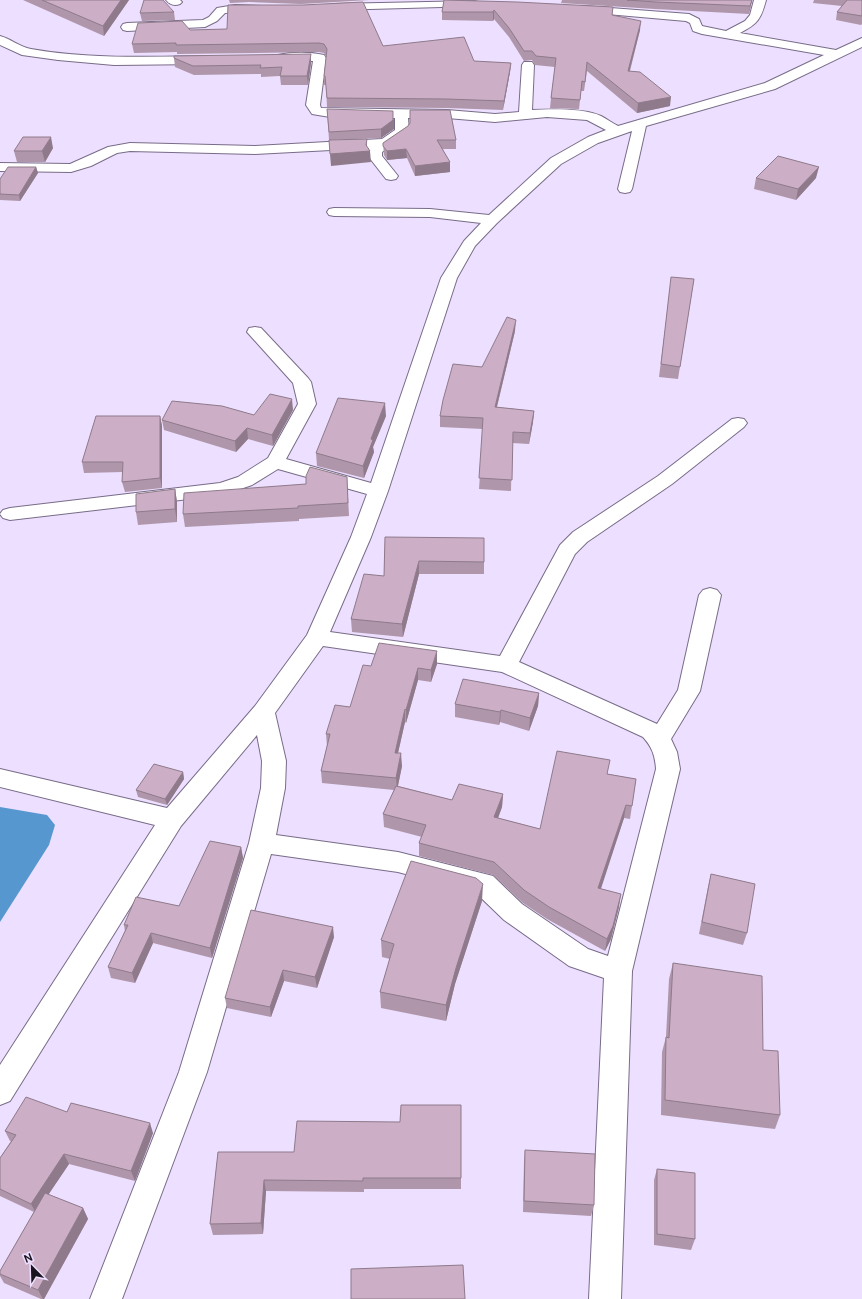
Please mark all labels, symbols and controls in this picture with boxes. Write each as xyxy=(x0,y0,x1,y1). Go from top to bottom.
north arrow xyxy=(12,1247,52,1287)
text: N xyxy=(22,1250,35,1266)

